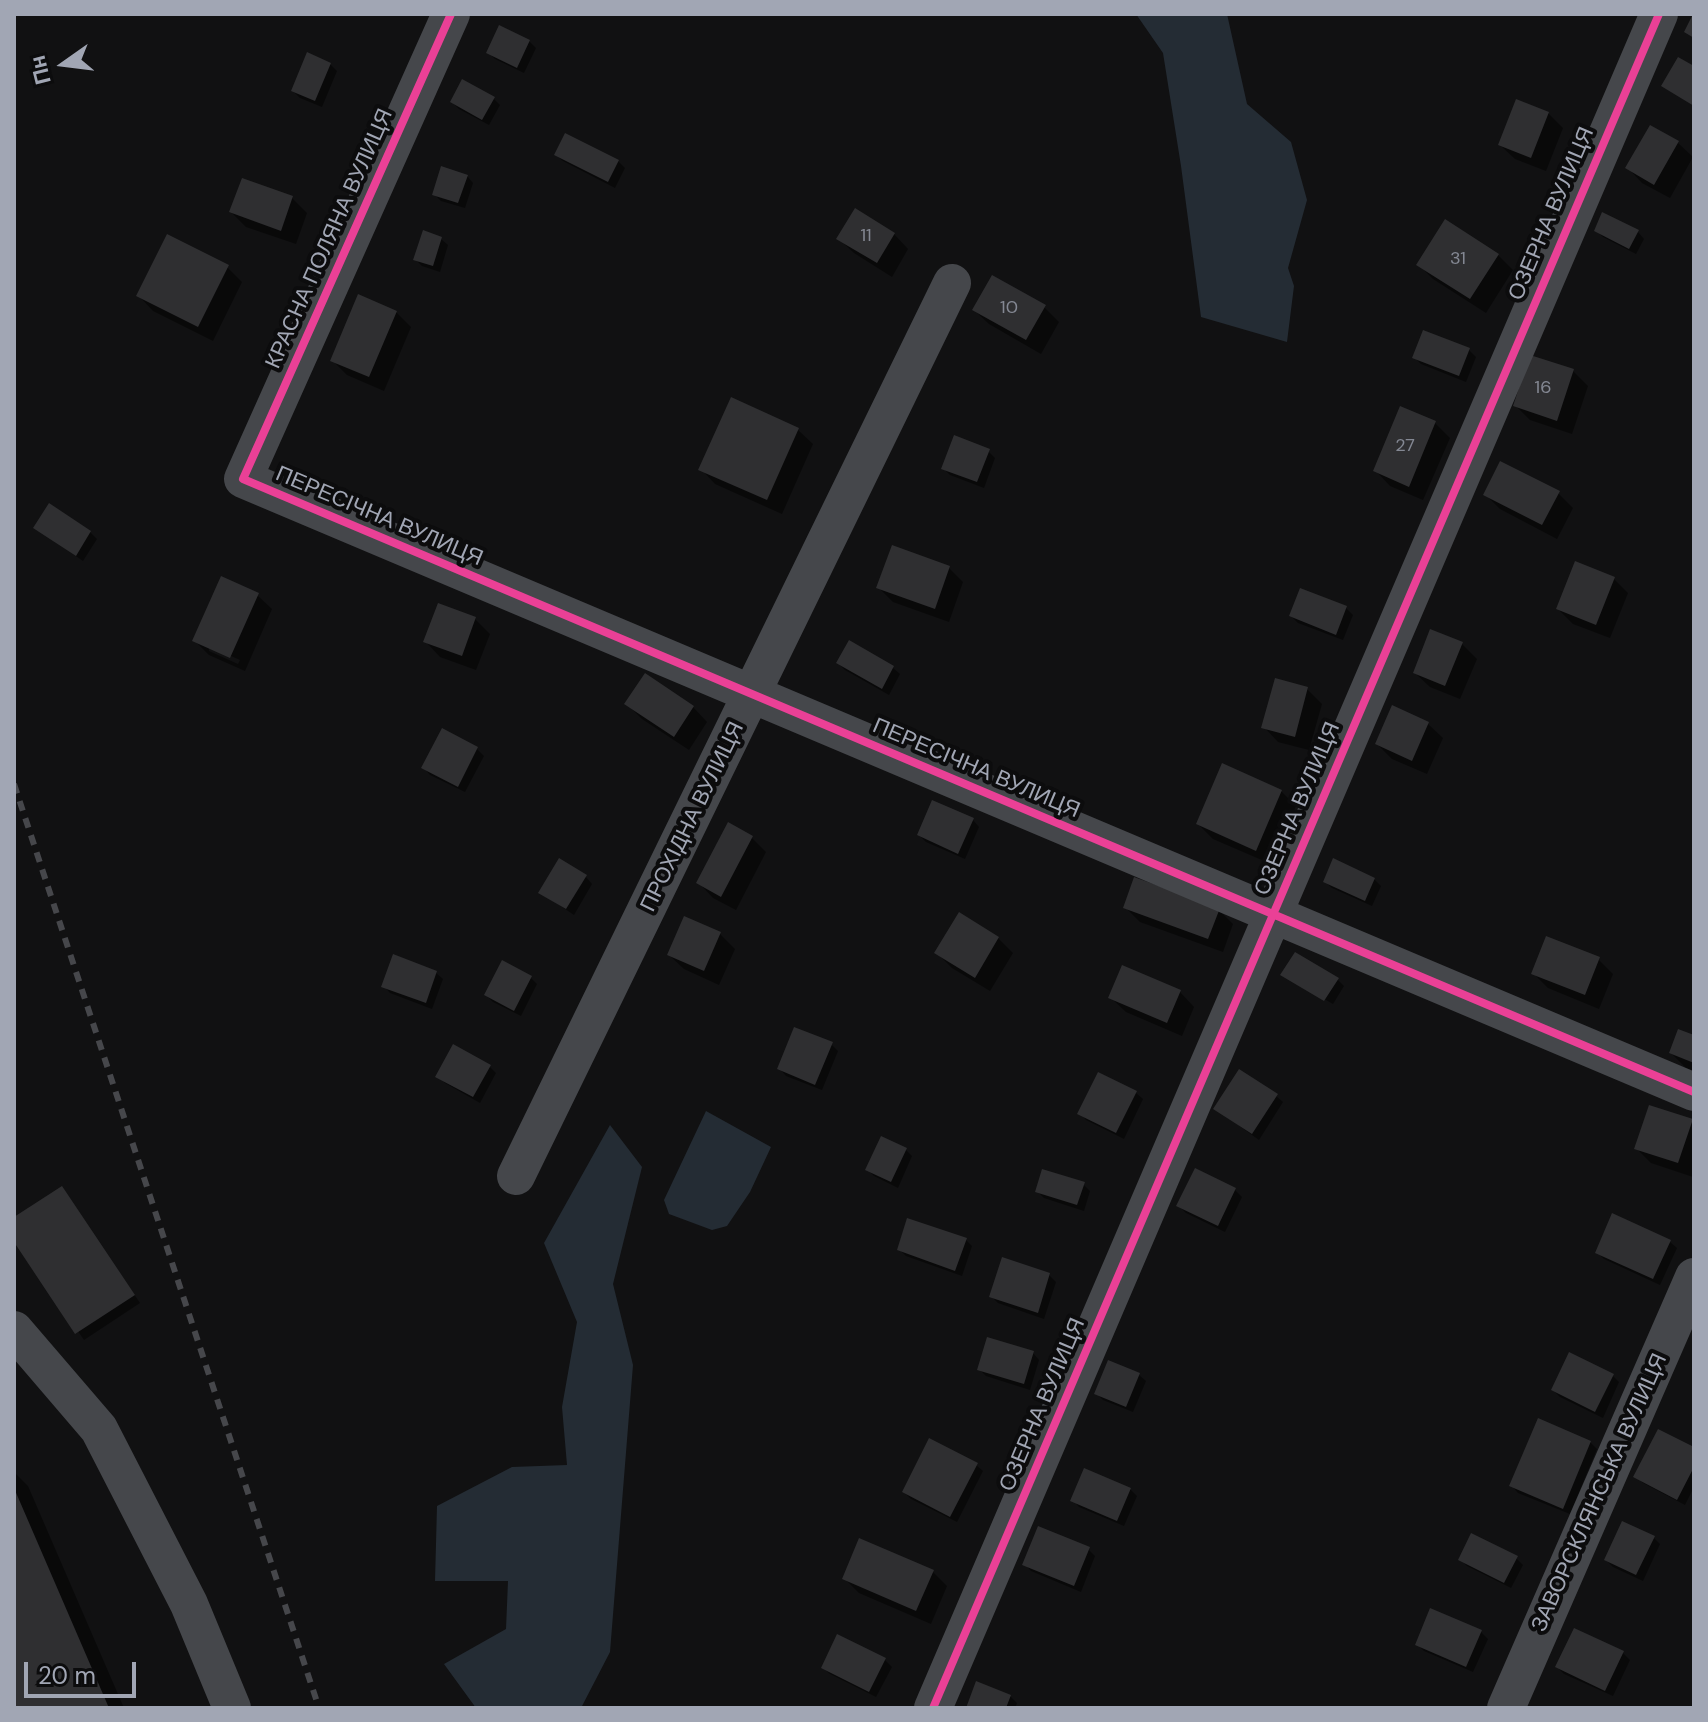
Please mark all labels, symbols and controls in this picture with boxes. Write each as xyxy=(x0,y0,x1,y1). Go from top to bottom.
north arrow xyxy=(24,24,104,104)
text: Пн xyxy=(23,52,58,88)
street label: КРАСНА ПОЛЯНА ВУЛИЦЯ xyxy=(261,105,399,373)
street label: ОЗЕРНА ВУЛИЦЯ xyxy=(1504,123,1600,305)
house number: 11 xyxy=(860,225,872,247)
house number: 31 xyxy=(1450,248,1466,270)
house number: 10 xyxy=(1000,297,1018,319)
house number: 16 xyxy=(1535,377,1551,399)
house number: 27 xyxy=(1395,435,1415,457)
street label: ПЕРЕСІЧНА ВУЛИЦЯ xyxy=(271,461,487,573)
street label: ПЕРЕСІЧНА ВУЛИЦЯ xyxy=(868,713,1084,825)
street label: ПРОХІДНА ВУЛИЦЯ xyxy=(636,718,750,916)
street label: ОЗЕРНА ВУЛИЦЯ xyxy=(1250,718,1346,900)
street label: ОЗЕРНА ВУЛИЦЯ xyxy=(995,1314,1091,1496)
street label: ЗАВОРСКЛЯНСЬКА ВУЛИЦЯ xyxy=(1527,1350,1673,1636)
scale bar xyxy=(28,1646,140,1696)
text: 20 m xyxy=(38,1660,96,1691)

